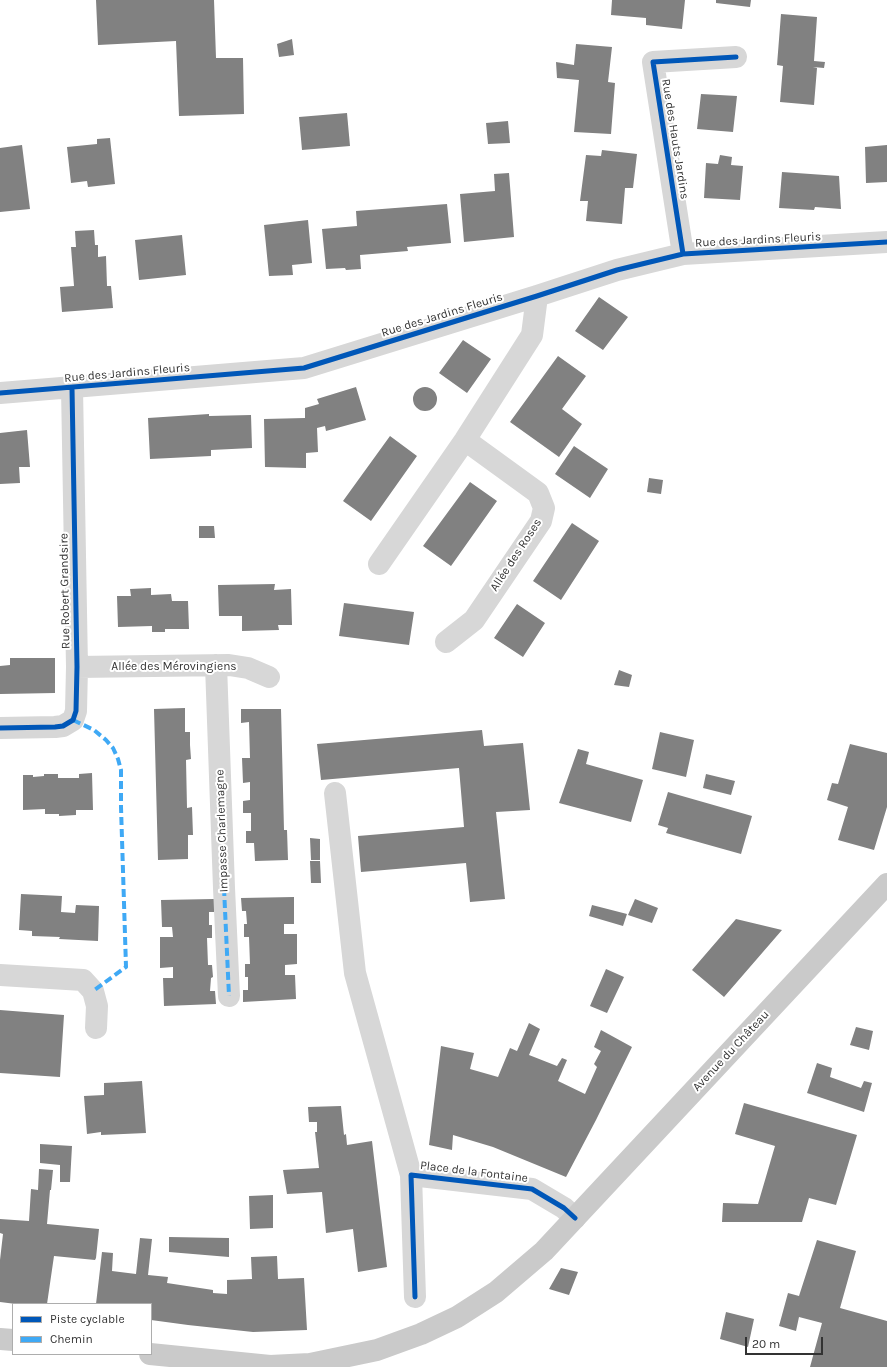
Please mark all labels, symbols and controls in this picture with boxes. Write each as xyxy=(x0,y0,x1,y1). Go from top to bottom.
street label: Rue des Hauts Jardins xyxy=(658,78,692,200)
street label: Rue des Jardins Fleuris xyxy=(695,230,821,250)
street label: Rue des Jardins Fleuris xyxy=(380,290,504,340)
street label: Rue des Jardins Fleuris xyxy=(64,360,190,386)
street label: Allée des Roses xyxy=(487,516,545,594)
street label: Rue Robert Grandsire xyxy=(57,533,73,649)
street label: Allée des Mérovingiens xyxy=(111,660,237,674)
street label: Impasse Charlemagne xyxy=(213,769,231,893)
street label: Avenue du Château xyxy=(690,1008,772,1094)
street label: Place de la Fontaine xyxy=(419,1158,529,1186)
legend xyxy=(12,1303,152,1355)
text: Piste cyclable xyxy=(50,1312,125,1326)
scale bar xyxy=(747,1329,825,1355)
text: Chemin xyxy=(50,1332,93,1346)
text: 20 m xyxy=(752,1337,780,1351)

